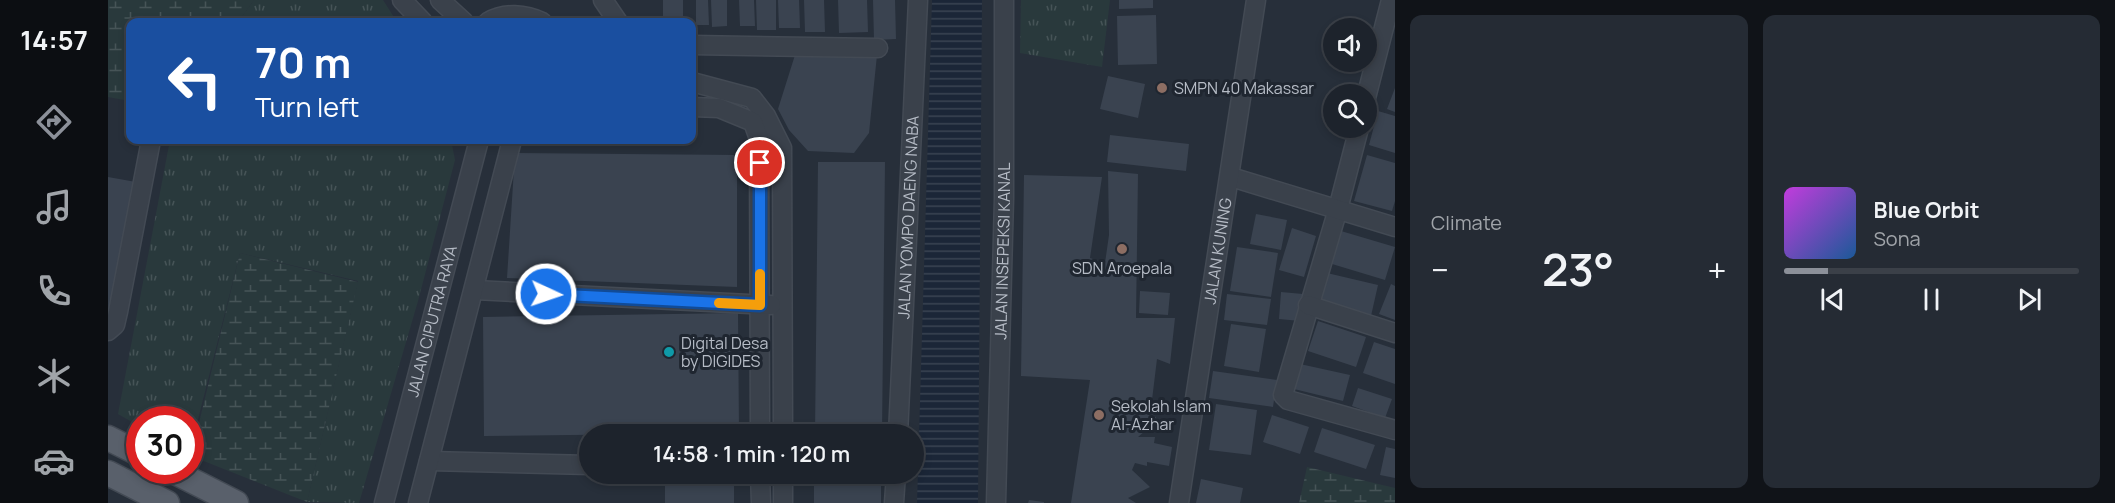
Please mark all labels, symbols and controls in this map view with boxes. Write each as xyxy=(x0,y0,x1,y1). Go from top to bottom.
map controls xyxy=(1323,18,1377,138)
button: sound xyxy=(1323,18,1377,72)
text: 14:57 xyxy=(20,21,88,58)
text: 70 m xyxy=(255,33,351,91)
icon: left xyxy=(156,42,234,120)
place label: SMPN 40 Makassar xyxy=(1174,77,1314,99)
marker: SMPN 40 Makassar xyxy=(1155,81,1169,95)
button: search xyxy=(1323,84,1377,138)
text: Turn left xyxy=(255,88,359,125)
icon: directions xyxy=(33,101,75,143)
street label: JALAN YOMPO DAENG NABA xyxy=(892,115,924,319)
pin xyxy=(734,137,785,188)
icon: arrive xyxy=(743,146,776,179)
street label: JALAN INSEPEKSI KANAL xyxy=(989,163,1015,340)
icon: music xyxy=(33,186,75,228)
text: Blue Orbit xyxy=(1874,195,1979,225)
street label: JALAN KUNING xyxy=(1199,196,1237,306)
text: Climate xyxy=(1431,209,1502,236)
text: Sona xyxy=(1874,225,1921,252)
text: 23° xyxy=(1542,238,1614,300)
marker: SDN Aroepala xyxy=(1115,242,1129,256)
street label: JALAN CIPUTRA RAYA xyxy=(401,243,462,399)
text: − xyxy=(1431,247,1449,292)
text: + xyxy=(1707,247,1726,292)
place label: SDN Aroepala xyxy=(1072,257,1172,279)
position arrow xyxy=(514,262,578,326)
icon: phone xyxy=(33,270,75,312)
icon: previous xyxy=(1816,283,1849,316)
icon: pause xyxy=(1915,283,1948,316)
icon: next xyxy=(2013,283,2046,316)
place label: Digital Desa by DIGIDES xyxy=(681,332,768,372)
marker: Digital Desa by DIGIDES xyxy=(662,345,676,359)
icon: climate xyxy=(33,355,75,397)
place label: Sekolah Islam Al-Azhar xyxy=(1111,395,1211,435)
speed limit sign: 30 xyxy=(126,406,204,484)
marker: Sekolah Islam Al-Azhar xyxy=(1092,408,1106,422)
text: 14:58 · 1 min · 120 m xyxy=(653,439,850,469)
icon: car xyxy=(33,440,75,482)

